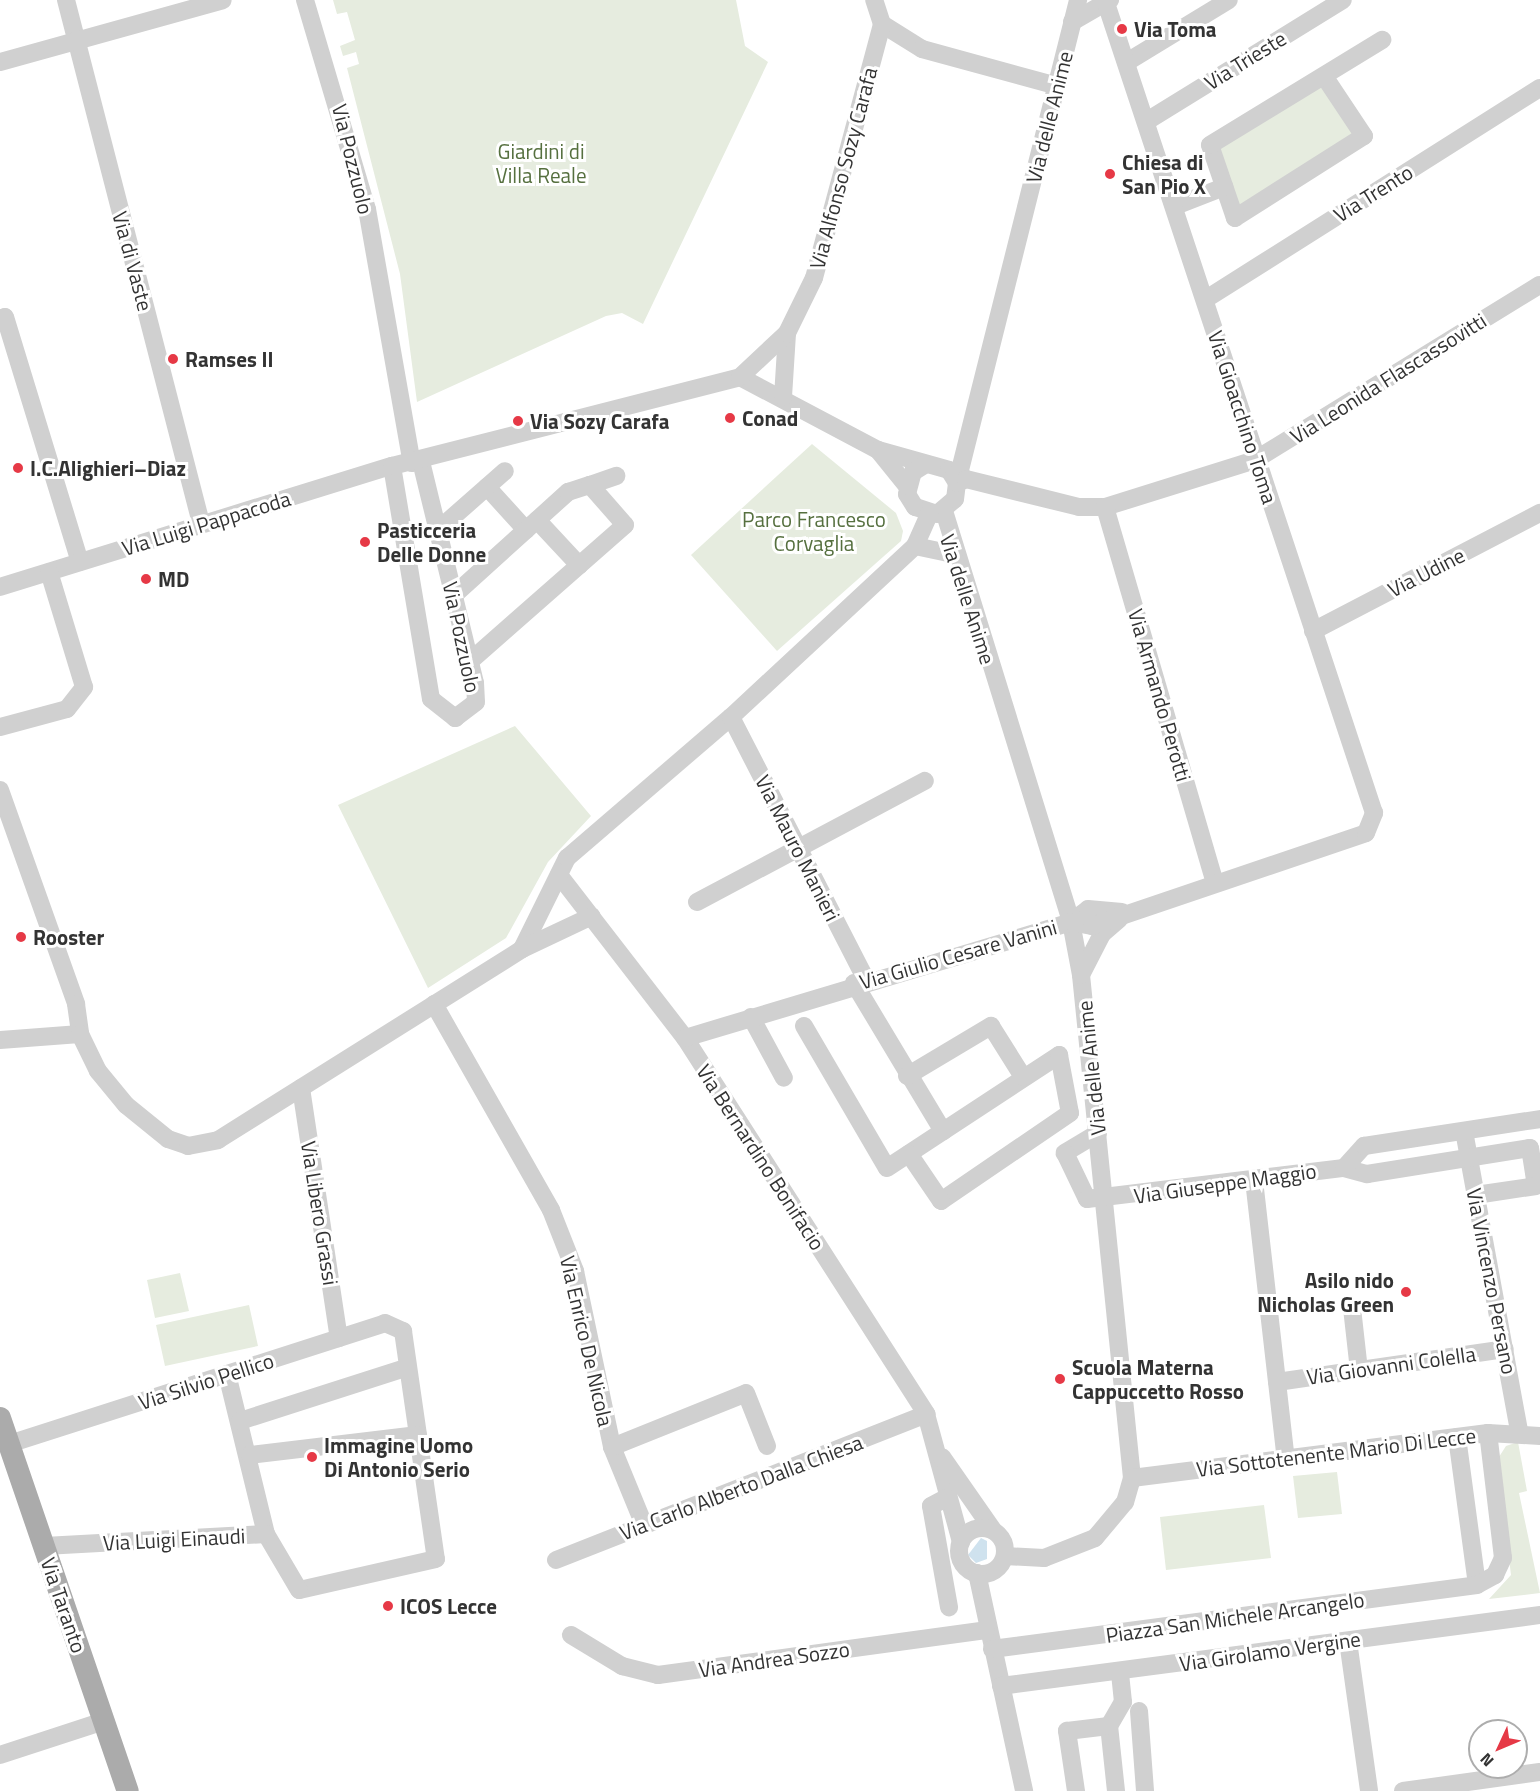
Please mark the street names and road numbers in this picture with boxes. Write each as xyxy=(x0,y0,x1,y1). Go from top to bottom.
street label: Via Trieste xyxy=(1200,25,1290,95)
street label: Via delle Anime xyxy=(1020,48,1078,186)
street label: Via Alfonso Sozy Carafa xyxy=(804,64,882,272)
street label: Via Pozzuolo xyxy=(327,101,379,217)
street label: Via Trento xyxy=(1329,159,1417,227)
street label: Via di Vaste xyxy=(108,208,158,314)
street label: Via Leonida Flascassovitti xyxy=(1285,307,1491,449)
street label: Via Gioacchino Toma xyxy=(1203,327,1283,507)
street label: Via Luigi Pappacoda xyxy=(119,485,293,561)
street label: Via delle Anime xyxy=(935,531,1001,667)
street label: Via Udine xyxy=(1383,542,1469,602)
street label: Via Pozzuolo xyxy=(438,579,486,695)
street label: Via Armando Perotti xyxy=(1123,606,1197,784)
street label: Via Mauro Manieri xyxy=(750,771,846,925)
street label: Via Giulio Cesare Vanini xyxy=(856,914,1060,994)
street label: Via delle Anime xyxy=(1071,999,1111,1137)
street label: Via Bernardino Bonifacio xyxy=(691,1059,831,1255)
street label: Via Libero Grassi xyxy=(296,1139,344,1287)
street label: Via Giuseppe Maggio xyxy=(1132,1158,1318,1208)
street label: Via Vincenzo Persano xyxy=(1462,1186,1522,1376)
street label: Via Enrico De Nicola xyxy=(555,1253,619,1429)
street label: Via Giovanni Colella xyxy=(1305,1341,1477,1389)
street label: Via Silvio Pellico xyxy=(135,1347,277,1415)
street label: Via Sottotenente Mario Di Lecce xyxy=(1195,1422,1477,1482)
street label: Via Carlo Alberto Dalla Chiesa xyxy=(616,1429,866,1545)
street label: Via Luigi Einaudi xyxy=(102,1523,246,1555)
street label: Via Taranto xyxy=(36,1554,92,1656)
street label: Piazza San Michele Arcangelo xyxy=(1104,1586,1366,1648)
street label: Via Girolamo Vergine xyxy=(1178,1626,1362,1676)
street label: Via Andrea Sozzo xyxy=(697,1636,851,1682)

